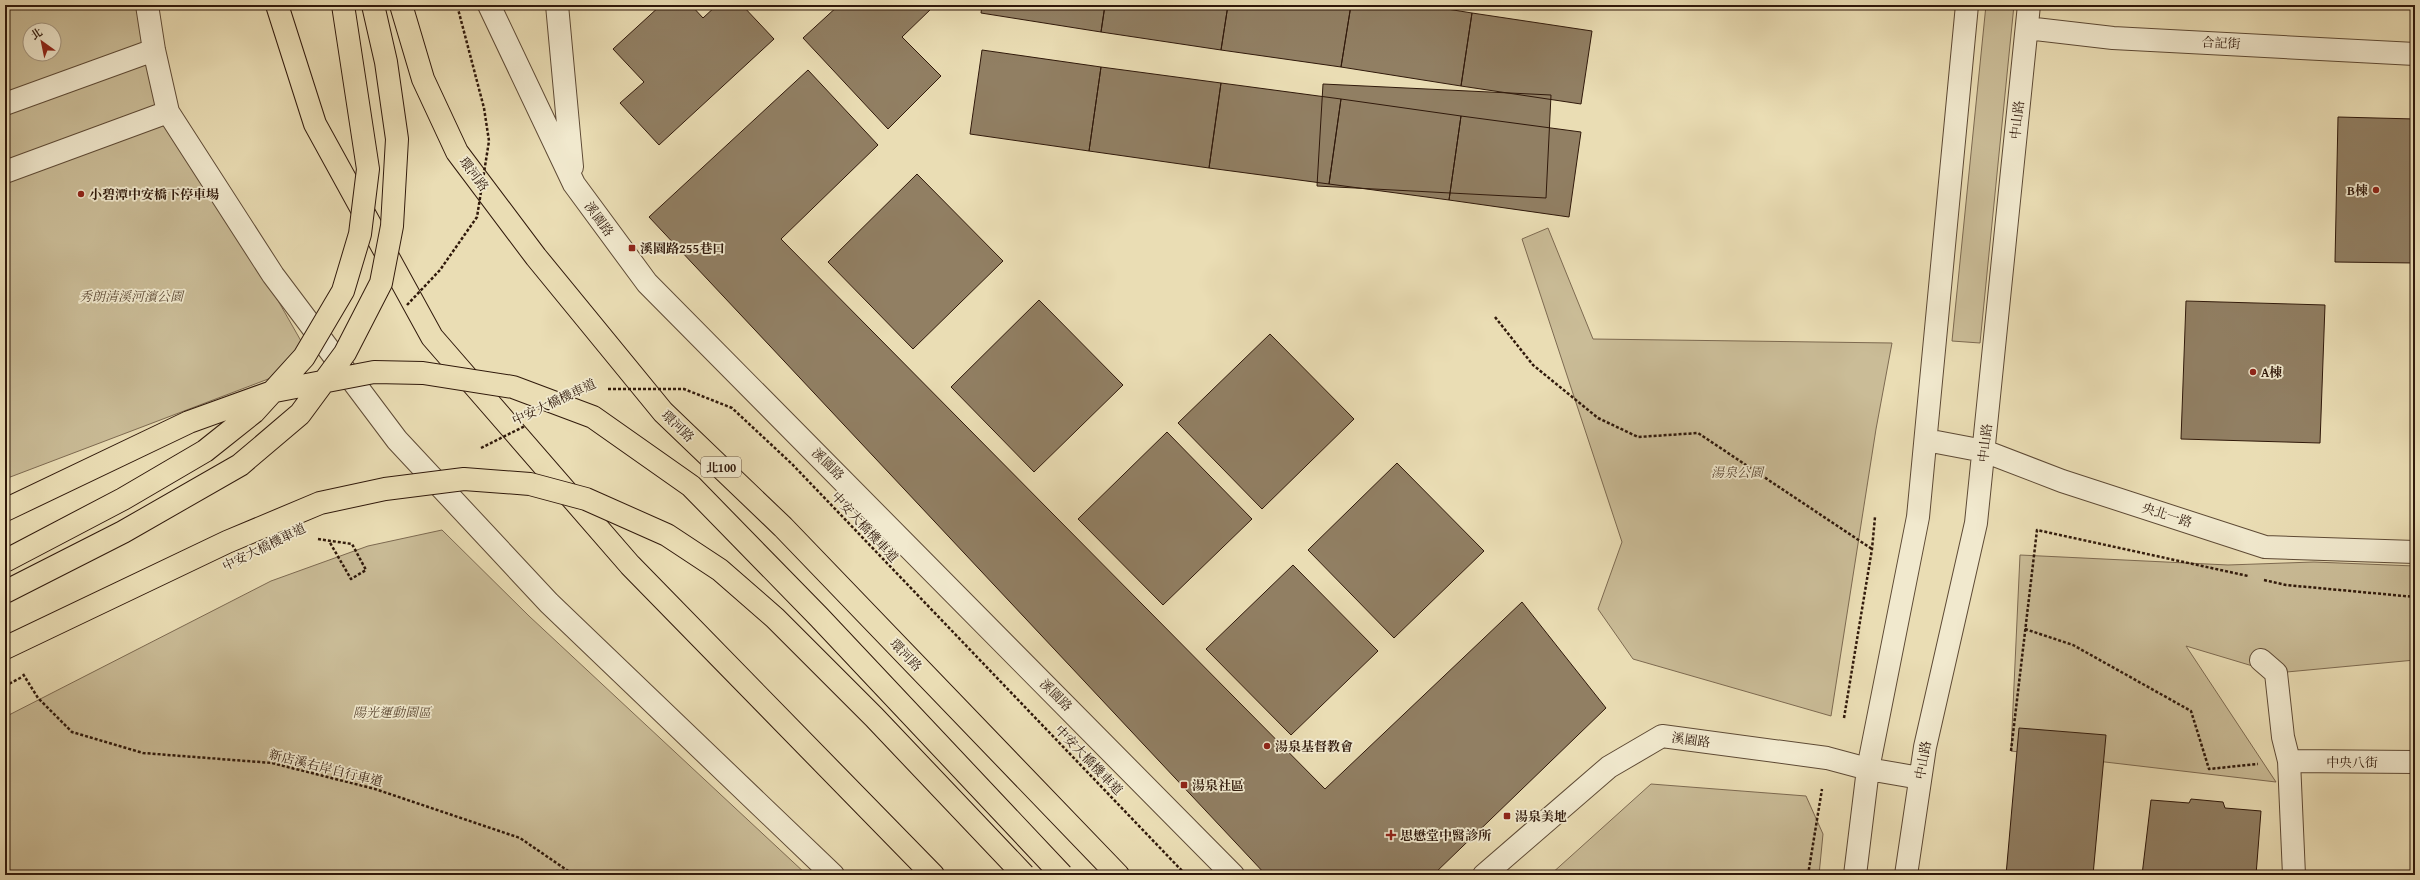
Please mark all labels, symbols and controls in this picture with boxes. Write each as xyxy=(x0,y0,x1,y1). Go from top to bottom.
north arrow xyxy=(22,22,62,62)
text: 北 xyxy=(28,24,46,43)
street label: 合記街 xyxy=(2201,32,2241,54)
street label: 中山路 xyxy=(2006,100,2028,140)
street label: 環河路 xyxy=(455,153,493,195)
place label: B棟 xyxy=(2347,181,2368,200)
place label: 小碧潭中安橋下停車場 xyxy=(89,185,219,204)
marker: B棟 xyxy=(2371,185,2381,195)
marker: 小碧潭中安橋下停車場 xyxy=(76,189,86,199)
street label: 溪園路 xyxy=(580,198,618,240)
place label: 溪園路255巷口 xyxy=(640,239,725,258)
marker: 溪園路255巷口 xyxy=(627,243,637,253)
park label: 秀朗清溪河濱公園 xyxy=(79,287,185,306)
place label: A棟 xyxy=(2261,363,2282,382)
marker: A棟 xyxy=(2248,367,2258,377)
street label: 中安大橋機車道 xyxy=(509,374,599,430)
street label: 環河路 xyxy=(657,406,699,446)
street label: 中山路 xyxy=(1974,423,1996,463)
street label: 溪園路 xyxy=(807,443,849,485)
road number: 北100 xyxy=(701,457,741,477)
park label: 湯泉公園 xyxy=(1711,463,1765,482)
street label: 中安大橋機車道 xyxy=(827,487,903,567)
street label: 央北一路 xyxy=(2139,498,2195,532)
street label: 中安大橋機車道 xyxy=(219,519,309,575)
street label: 環河路 xyxy=(886,634,926,676)
street label: 溪園路 xyxy=(1035,674,1077,716)
park label: 陽光運動園區 xyxy=(353,703,433,722)
street label: 中安大橋機車道 xyxy=(1051,721,1127,799)
street label: 溪園路 xyxy=(1670,728,1712,752)
place label: 湯泉基督教會 xyxy=(1275,737,1353,756)
street label: 中山路 xyxy=(1910,739,1936,781)
marker: 湯泉基督教會 xyxy=(1262,741,1272,751)
street label: 新店溪右岸自行車道 xyxy=(267,745,385,791)
street label: 中央八街 xyxy=(2326,753,2378,772)
place label: 湯泉社區 xyxy=(1192,776,1244,795)
marker: 湯泉社區 xyxy=(1179,780,1189,790)
place label: 湯泉美地 xyxy=(1515,807,1567,826)
marker: 湯泉美地 xyxy=(1502,811,1512,821)
place label: 思懋堂中醫診所 xyxy=(1400,826,1492,845)
marker: 思懋堂中醫診所 xyxy=(1385,829,1397,841)

